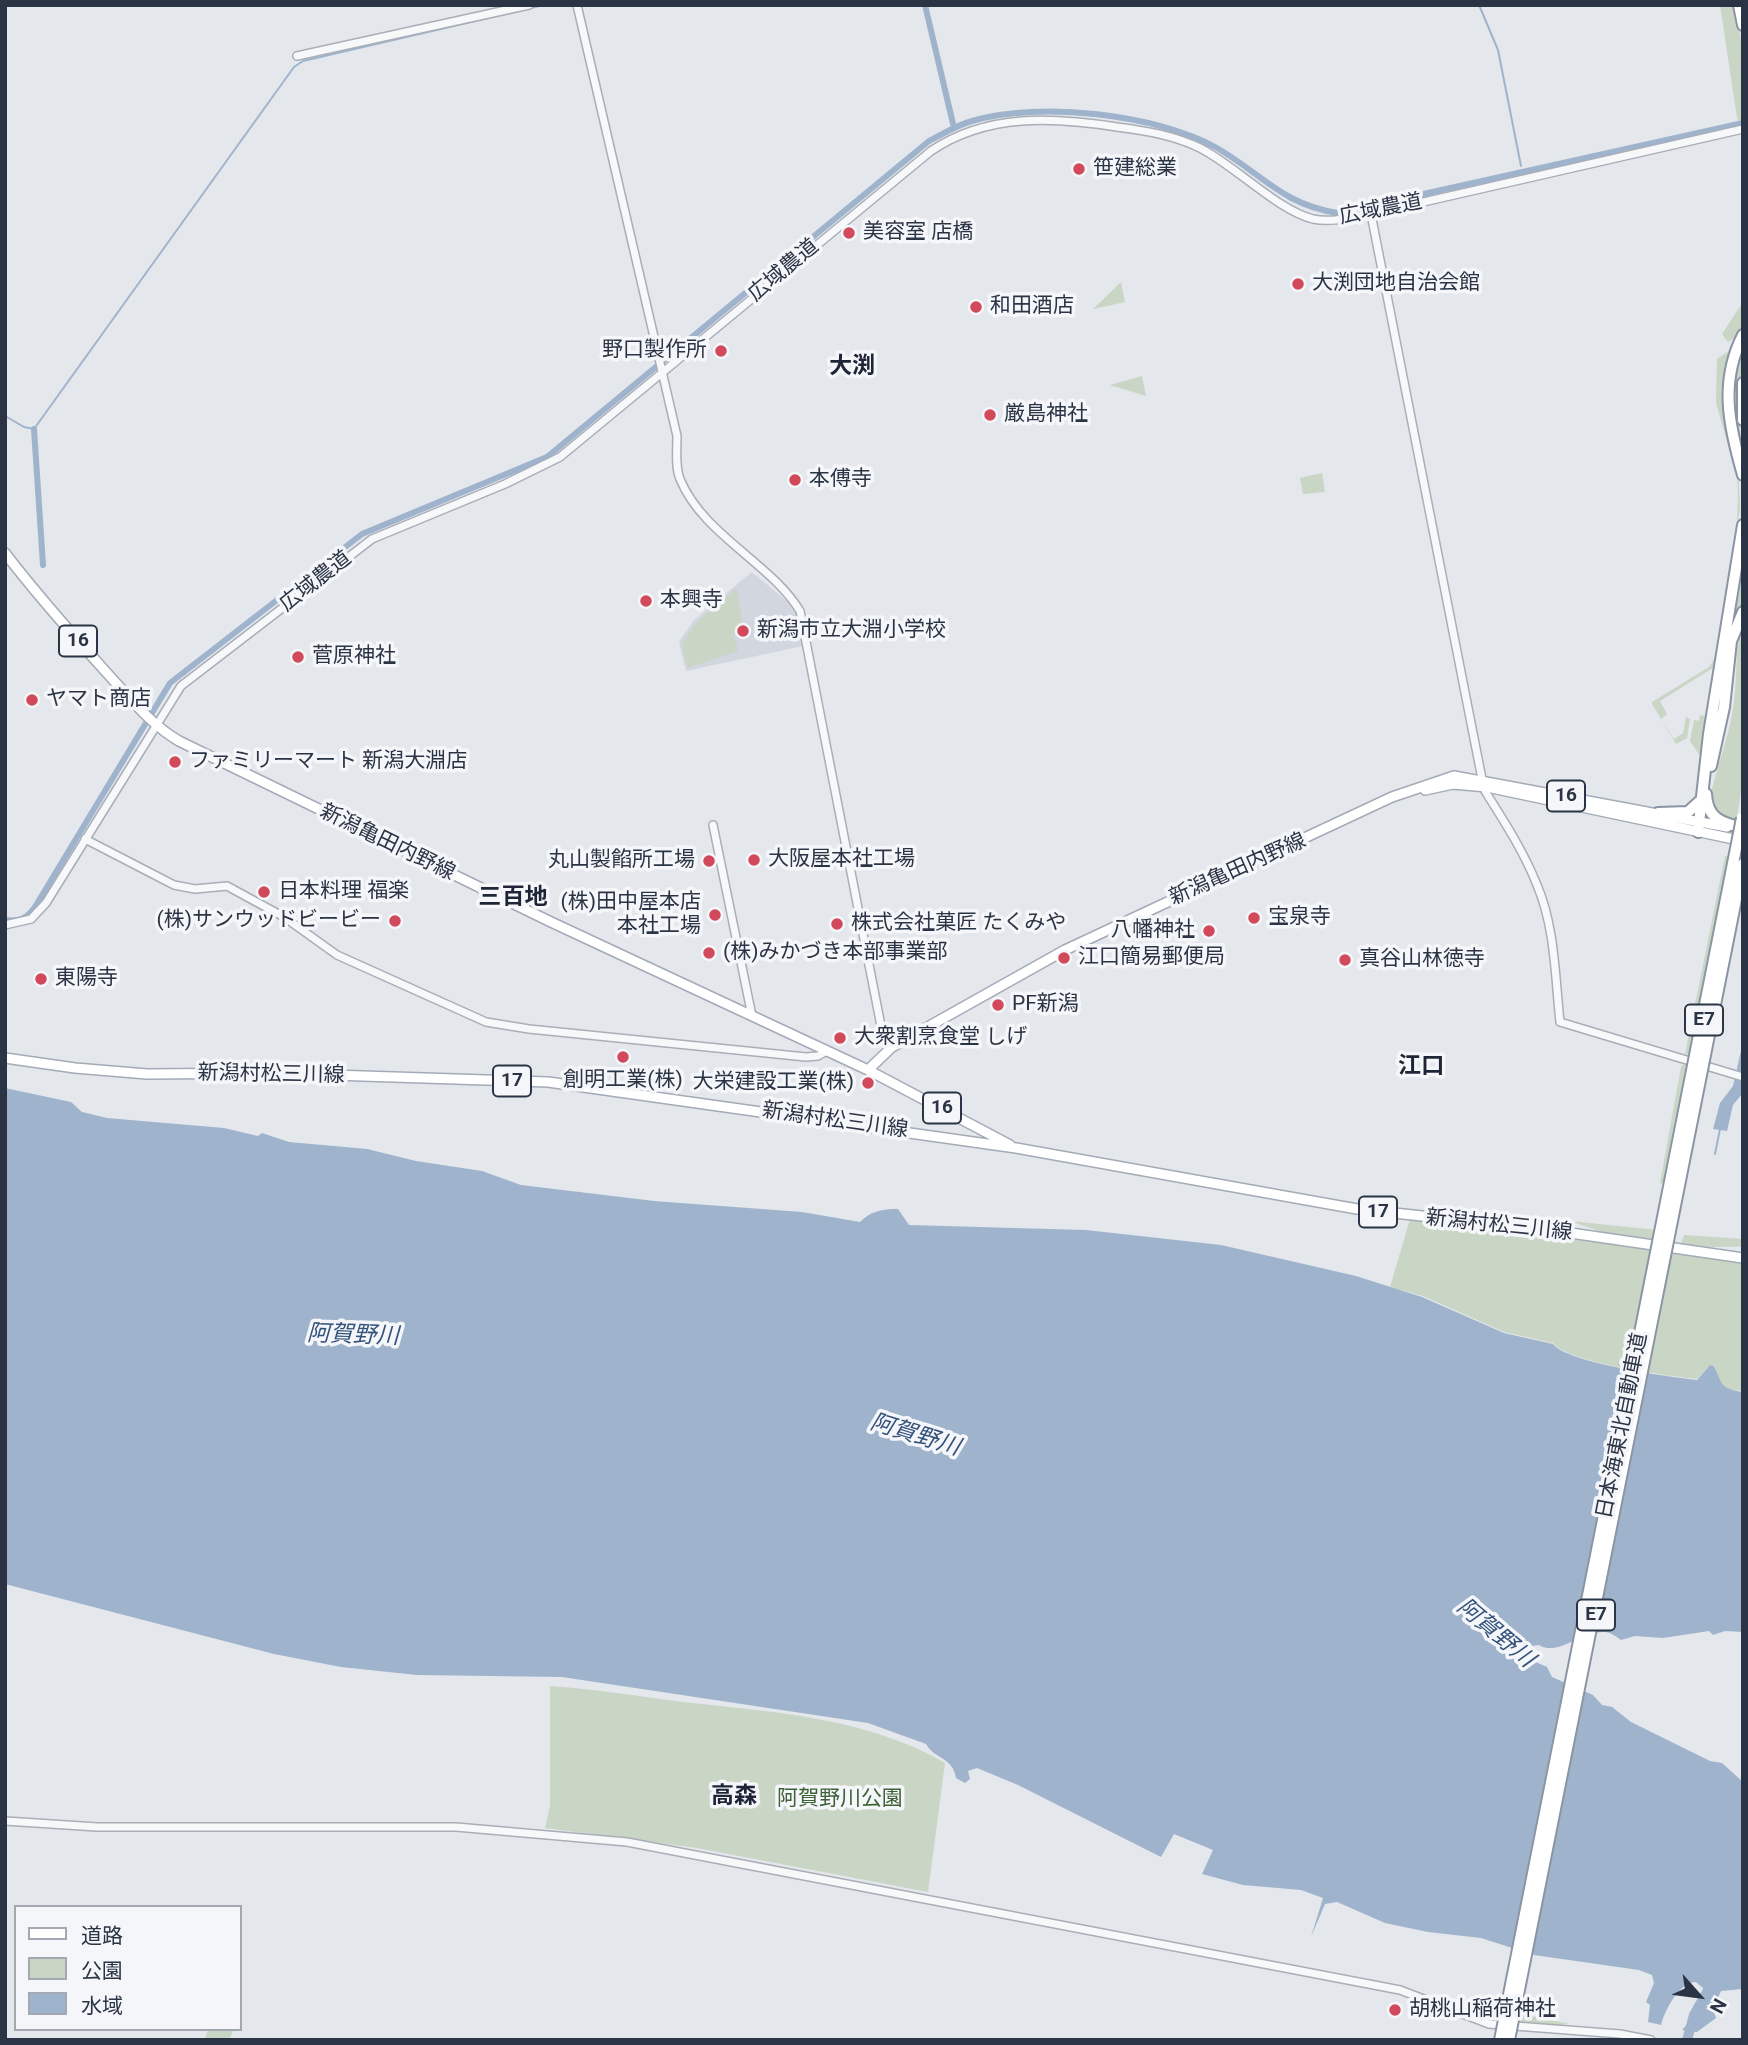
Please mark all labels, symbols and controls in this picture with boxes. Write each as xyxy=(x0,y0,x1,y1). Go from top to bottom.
place label: 笹建総業 xyxy=(1093,156,1177,182)
marker: 笹建総業 xyxy=(1071,161,1087,177)
street label: 広域農道 xyxy=(1337,190,1425,230)
place label: 美容室 店橋 xyxy=(863,220,973,246)
marker: 美容室 店橋 xyxy=(841,225,857,241)
street label: 広域農道 xyxy=(744,234,824,308)
place label: 大渕団地自治会館 xyxy=(1312,271,1480,297)
marker: 大渕団地自治会館 xyxy=(1290,276,1306,292)
place label: 和田酒店 xyxy=(990,294,1074,320)
marker: 和田酒店 xyxy=(968,299,984,315)
place label: 野口製作所 xyxy=(602,338,707,364)
marker: 野口製作所 xyxy=(713,343,729,359)
district label: 大渕 xyxy=(829,353,875,381)
place label: 厳島神社 xyxy=(1004,402,1088,428)
marker: 厳島神社 xyxy=(982,407,998,423)
place label: 本傅寺 xyxy=(809,467,872,493)
marker: 本傅寺 xyxy=(787,472,803,488)
street label: 広域農道 xyxy=(275,546,357,618)
place label: 本興寺 xyxy=(660,588,723,614)
marker: 本興寺 xyxy=(638,593,654,609)
place label: 新潟市立大淵小学校 xyxy=(757,618,946,644)
marker: 新潟市立大淵小学校 xyxy=(735,623,751,639)
road number: 16 xyxy=(59,626,97,656)
place label: 菅原神社 xyxy=(312,644,396,670)
marker: 菅原神社 xyxy=(290,649,306,665)
place label: ヤマト商店 xyxy=(46,687,151,713)
marker: ヤマト商店 xyxy=(24,692,40,708)
place label: ファミリーマート 新潟大淵店 xyxy=(189,749,467,775)
marker: ファミリーマート 新潟大淵店 xyxy=(167,754,183,770)
road number: 16 xyxy=(1547,780,1585,811)
street label: 新潟亀田内野線 xyxy=(315,799,459,887)
street label: 新潟亀田内野線 xyxy=(1166,829,1310,911)
place label: 大阪屋本社工場 xyxy=(768,847,915,873)
place label: 丸山製餡所工場 xyxy=(548,848,695,874)
marker: 大阪屋本社工場 xyxy=(746,852,762,868)
marker: 丸山製餡所工場 xyxy=(701,853,717,869)
place label: 日本料理 福楽 xyxy=(278,879,409,905)
marker: 日本料理 福楽 xyxy=(256,884,272,900)
district label: 三百地 xyxy=(479,884,547,912)
place label: (株)田中屋本店 本社工場 xyxy=(561,890,701,940)
place label: 宝泉寺 xyxy=(1268,905,1331,931)
marker: (株)田中屋本店 本社工場 xyxy=(707,907,723,923)
place label: (株)サンウッドビービー xyxy=(157,908,381,934)
marker: 宝泉寺 xyxy=(1246,910,1262,926)
place label: 株式会社菓匠 たくみや xyxy=(851,911,1066,937)
marker: (株)サンウッドビービー xyxy=(387,913,403,929)
marker: 株式会社菓匠 たくみや xyxy=(829,916,845,932)
place label: 八幡神社 xyxy=(1111,918,1195,944)
marker: 八幡神社 xyxy=(1201,923,1217,939)
place label: (株)みかづき本部事業部 xyxy=(723,940,947,966)
marker: (株)みかづき本部事業部 xyxy=(701,945,717,961)
place label: 江口簡易郵便局 xyxy=(1078,945,1225,971)
place label: 真谷山林徳寺 xyxy=(1359,947,1485,973)
marker: 江口簡易郵便局 xyxy=(1056,950,1072,966)
marker: 真谷山林徳寺 xyxy=(1337,952,1353,968)
place label: 東陽寺 xyxy=(55,966,118,992)
marker: 東陽寺 xyxy=(33,971,49,987)
place label: PF新潟 xyxy=(1012,992,1079,1018)
marker: PF新潟 xyxy=(990,997,1006,1013)
road number: E7 xyxy=(1685,1004,1723,1036)
place label: 大衆割烹食堂 しげ xyxy=(854,1025,1027,1051)
marker: 大衆割烹食堂 しげ xyxy=(832,1030,848,1046)
marker: 創明工業(株) xyxy=(615,1049,631,1065)
district label: 江口 xyxy=(1398,1053,1444,1081)
street label: 新潟村松三川線 xyxy=(197,1061,345,1089)
road number: 17 xyxy=(493,1065,531,1096)
place label: 創明工業(株) xyxy=(563,1068,683,1094)
place label: 大栄建設工業(株) xyxy=(693,1070,854,1096)
marker: 大栄建設工業(株) xyxy=(860,1075,876,1091)
road number: 16 xyxy=(923,1092,961,1124)
street label: 新潟村松三川線 xyxy=(760,1098,910,1144)
road number: 17 xyxy=(1359,1196,1397,1228)
street label: 新潟村松三川線 xyxy=(1425,1206,1573,1246)
water label: 阿賀野川 xyxy=(307,1321,399,1351)
street label: 日本海東北自動車道 xyxy=(1593,1331,1653,1521)
water label: 阿賀野川 xyxy=(867,1409,963,1463)
water label: 阿賀野川 xyxy=(1451,1594,1539,1674)
road number: E7 xyxy=(1577,1600,1615,1630)
district label: 高森 xyxy=(711,1783,757,1811)
park label: 阿賀野川公園 xyxy=(777,1787,903,1813)
legend xyxy=(14,1905,242,2031)
text: 道路 xyxy=(81,1924,123,1948)
text: 公園 xyxy=(81,1959,123,1983)
north arrow xyxy=(1664,1961,1734,2031)
text: 水域 xyxy=(81,1994,123,2018)
text: N xyxy=(1705,1995,1731,2017)
place label: 胡桃山稲荷神社 xyxy=(1409,1997,1556,2023)
marker: 胡桃山稲荷神社 xyxy=(1387,2002,1403,2018)

